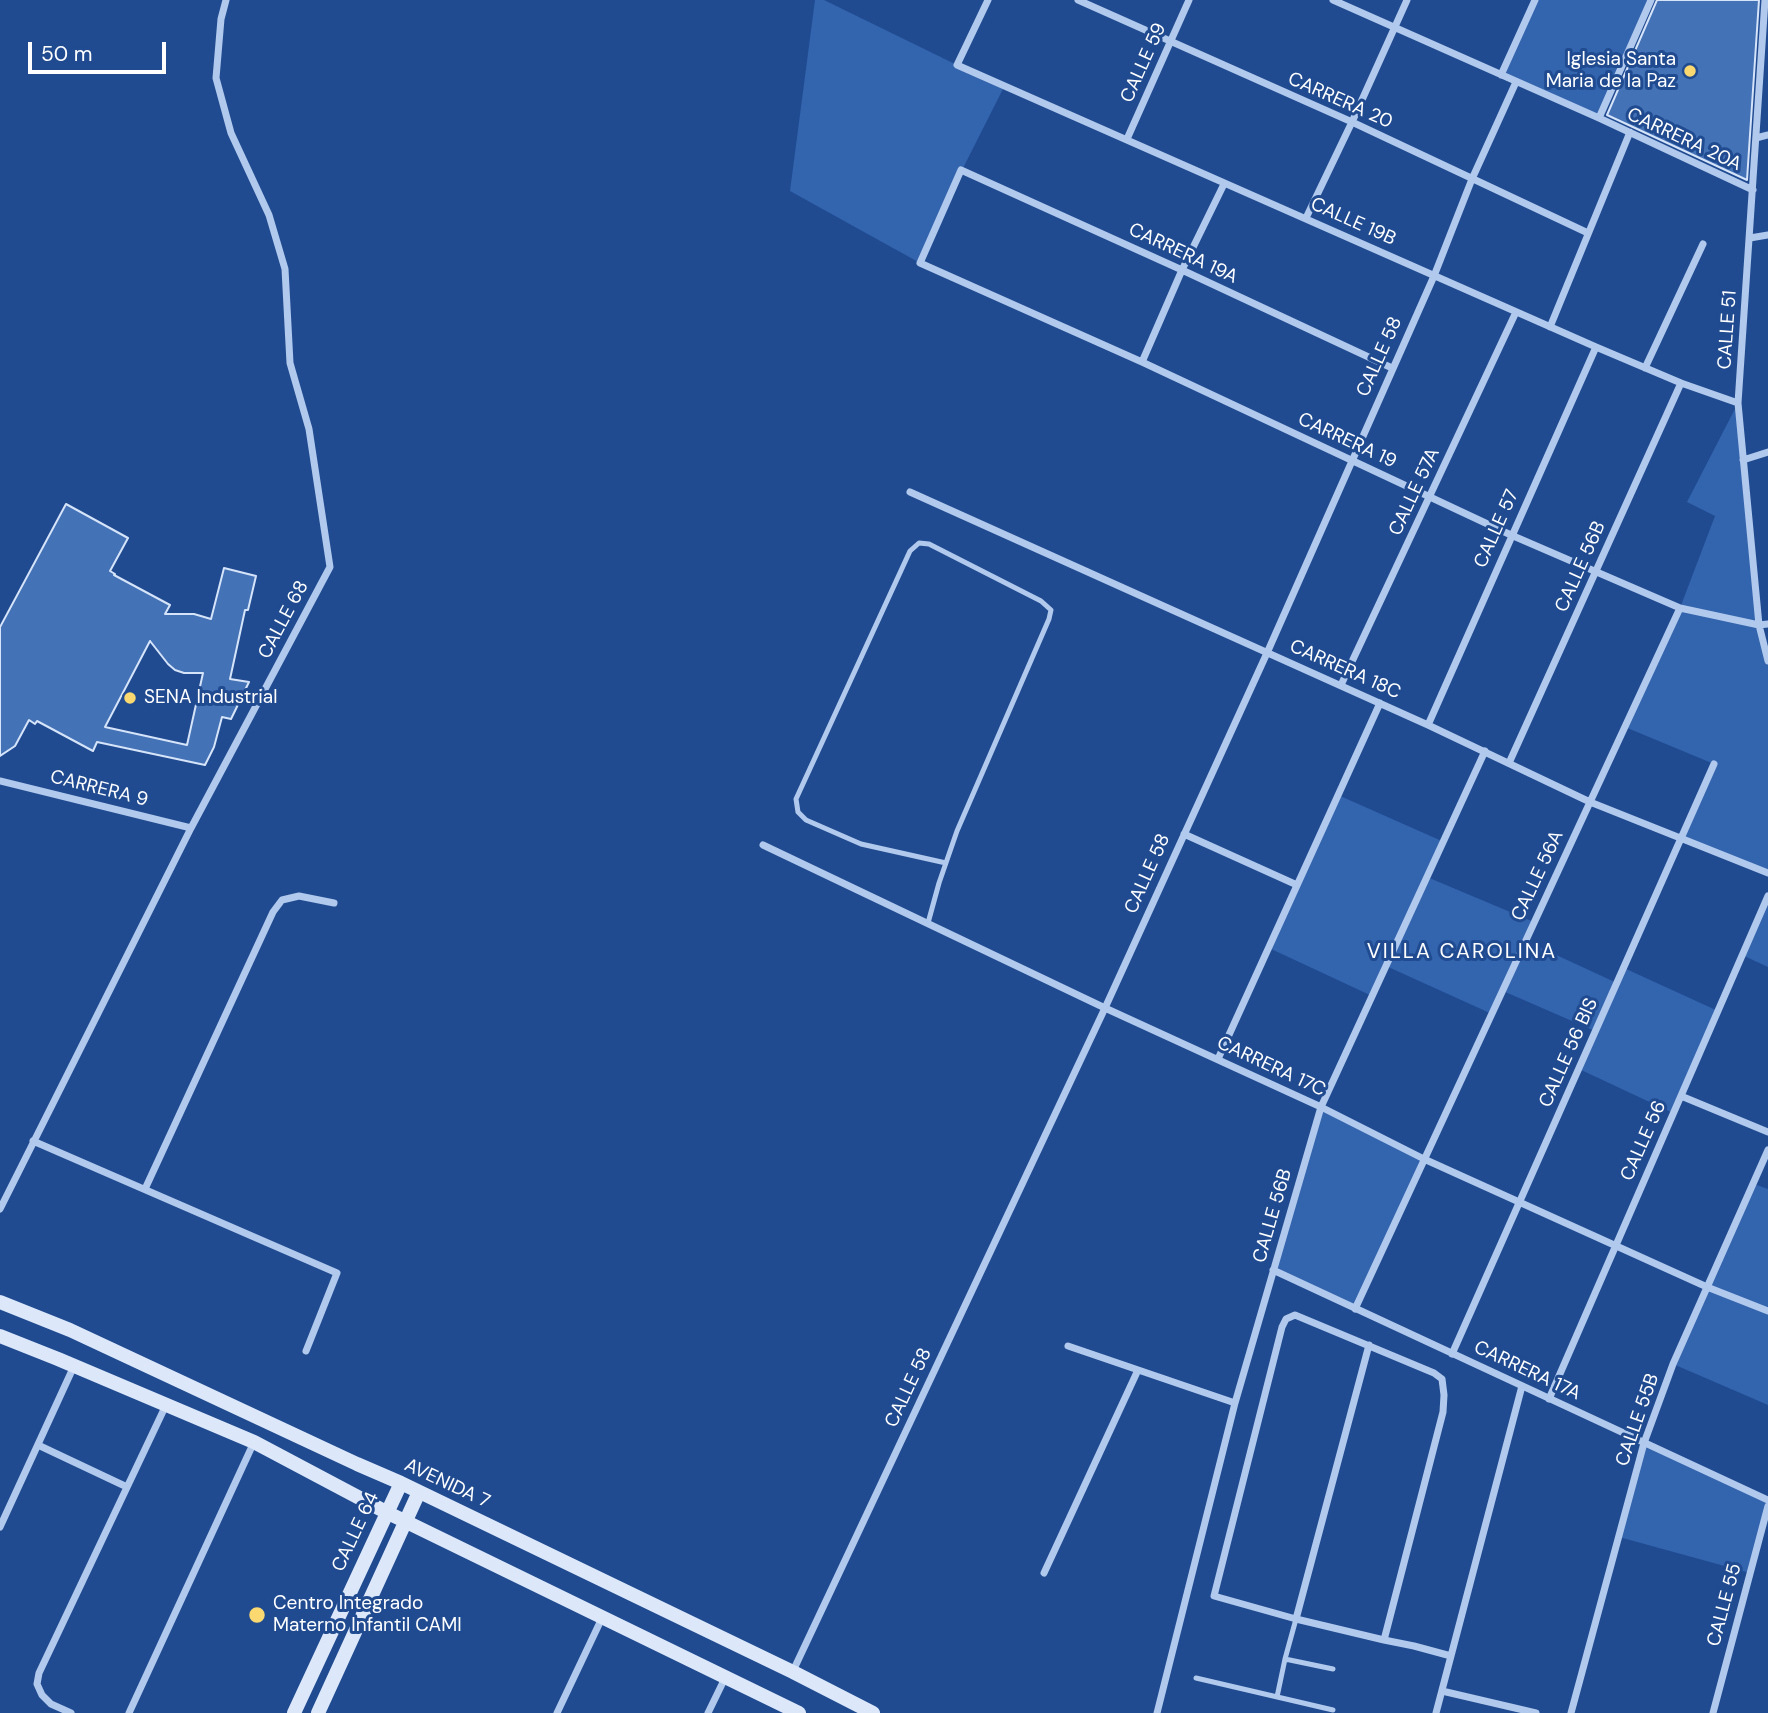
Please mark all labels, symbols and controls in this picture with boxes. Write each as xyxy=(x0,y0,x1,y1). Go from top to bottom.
street label: CALLE 59 xyxy=(1116,20,1172,106)
scale bar xyxy=(32,28,170,72)
text: 50 m xyxy=(41,40,92,68)
place label: Iglesia Santa Maria de la Paz xyxy=(1546,49,1676,93)
marker: Iglesia Santa Maria de la Paz xyxy=(1682,63,1698,79)
street label: CARRERA 20 xyxy=(1284,68,1396,134)
street label: CARRERA 20A xyxy=(1623,104,1745,176)
street label: CALLE 19B xyxy=(1307,193,1399,251)
street label: CARRERA 19A xyxy=(1125,219,1241,289)
street label: CALLE 51 xyxy=(1714,290,1742,370)
street label: CALLE 58 xyxy=(1352,314,1408,400)
street label: CARRERA 19 xyxy=(1294,408,1400,474)
street label: CALLE 57A xyxy=(1385,445,1445,539)
street label: CALLE 57 xyxy=(1470,486,1524,572)
street label: CALLE 56B xyxy=(1551,518,1611,616)
street label: CALLE 68 xyxy=(254,577,314,663)
street label: CARRERA 18C xyxy=(1286,635,1404,705)
place label: SENA Industrial xyxy=(144,687,277,709)
marker: SENA Industrial xyxy=(122,690,138,706)
street label: CARRERA 9 xyxy=(48,766,150,812)
street label: CALLE 56A xyxy=(1507,827,1569,925)
street label: CALLE 58 xyxy=(1120,831,1176,917)
district label: VILLA CAROLINA xyxy=(1369,939,1555,965)
street label: CALLE 56 BIS xyxy=(1535,995,1603,1111)
street label: CARRERA 17C xyxy=(1213,1032,1329,1102)
street label: CALLE 56 xyxy=(1616,1097,1672,1185)
street label: CALLE 56B xyxy=(1249,1166,1297,1266)
street label: CARRERA 17A xyxy=(1470,1336,1584,1406)
street label: CALLE 58 xyxy=(881,1345,937,1431)
street label: CALLE 55B xyxy=(1612,1371,1664,1469)
street label: AVENIDA 7 xyxy=(401,1454,493,1514)
street label: CALLE 64 xyxy=(328,1489,384,1575)
street label: CALLE 55 xyxy=(1703,1561,1747,1649)
place label: Centro Integrado Materno Infantil CAMI xyxy=(273,1593,462,1637)
marker: Centro Integrado Materno Infantil CAMI xyxy=(247,1605,267,1625)

